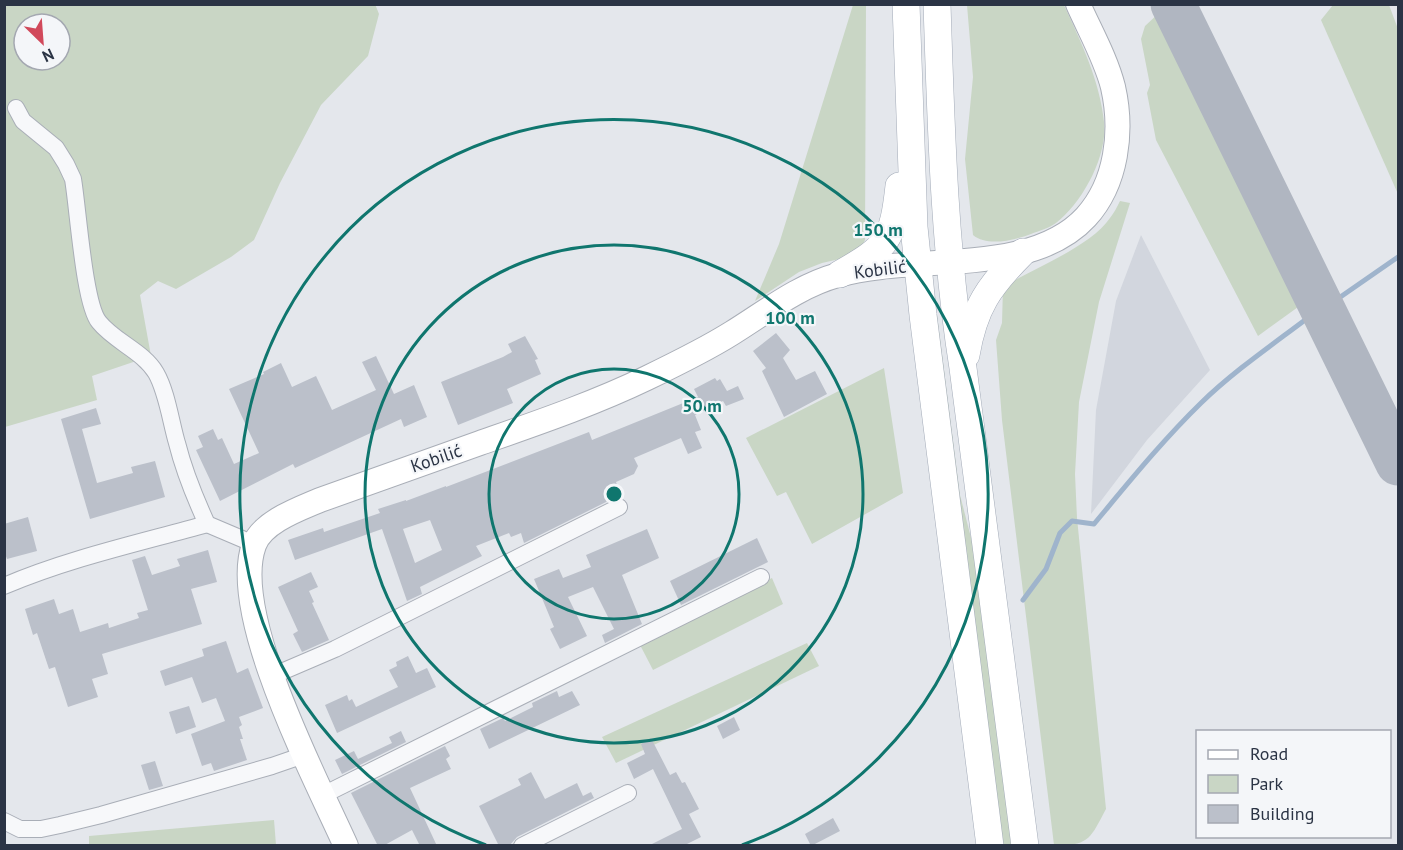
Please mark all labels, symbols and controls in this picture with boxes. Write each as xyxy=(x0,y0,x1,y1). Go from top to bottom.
north arrow xyxy=(12,12,72,72)
text: N xyxy=(39,44,57,67)
text: 150 m xyxy=(853,218,903,241)
street label: Kobilić xyxy=(853,254,907,284)
text: 100 m xyxy=(765,306,815,329)
text: 50 m xyxy=(682,394,722,417)
street label: Kobilić xyxy=(407,439,465,477)
centre of rings xyxy=(604,484,624,504)
legend xyxy=(1196,730,1391,838)
text: Road xyxy=(1250,742,1288,765)
text: Park xyxy=(1250,772,1283,795)
text: Building xyxy=(1250,802,1314,825)

